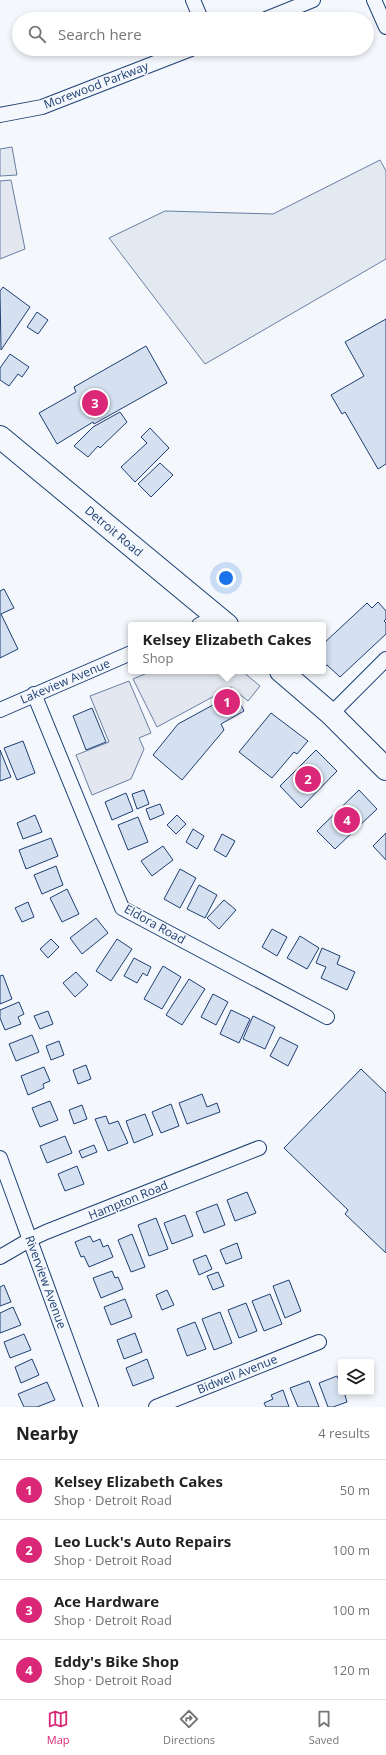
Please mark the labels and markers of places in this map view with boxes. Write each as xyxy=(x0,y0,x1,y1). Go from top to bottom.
pin: 3 xyxy=(82,388,108,418)
pin: 1 xyxy=(214,687,240,717)
pin: 2 xyxy=(295,764,321,794)
pin: 4 xyxy=(334,805,360,835)

